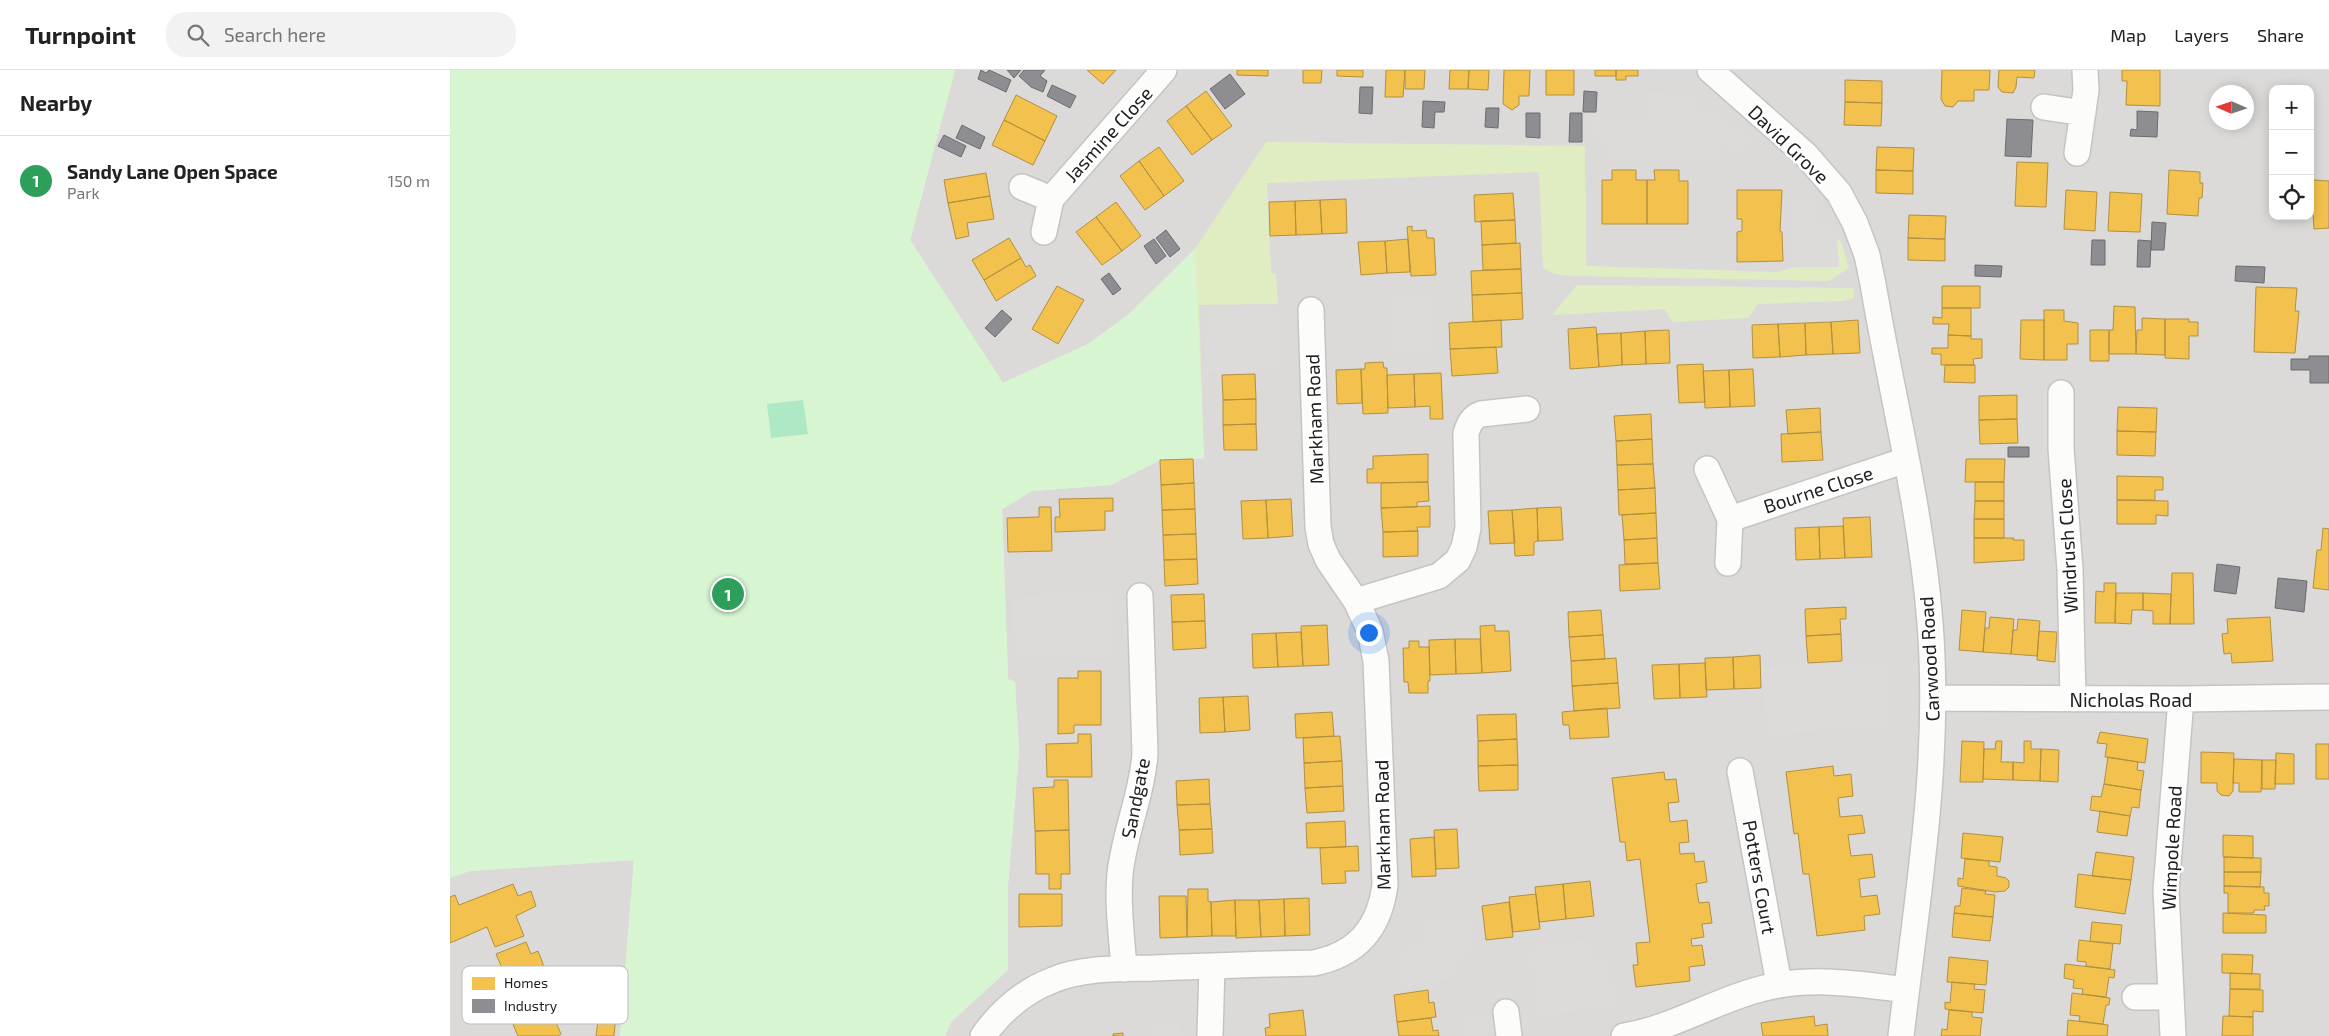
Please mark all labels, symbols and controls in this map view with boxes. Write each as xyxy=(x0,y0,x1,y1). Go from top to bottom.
search box xyxy=(166,12,516,57)
text: Turnpoint xyxy=(25,20,136,49)
icon: search xyxy=(184,21,212,49)
text: Search here xyxy=(224,23,326,46)
text: Map xyxy=(2110,24,2146,46)
text: Layers xyxy=(2174,24,2229,46)
text: Share xyxy=(2257,24,2304,46)
street label: Jasmine Close xyxy=(1059,82,1157,186)
north arrow xyxy=(2209,85,2254,130)
map controls xyxy=(2269,85,2314,220)
button: + xyxy=(2269,85,2314,130)
text: Nearby xyxy=(20,90,92,115)
street label: David Grove xyxy=(1744,100,1834,188)
button: − xyxy=(2269,130,2314,175)
text: Sandy Lane Open Space xyxy=(67,160,278,183)
text: 1 xyxy=(33,171,39,190)
text: 150 m xyxy=(388,171,430,190)
button: locate xyxy=(2269,175,2314,220)
text: Park xyxy=(67,183,100,202)
street label: Markham Road xyxy=(1300,353,1328,485)
street label: Bourne Close xyxy=(1760,461,1876,517)
street label: Windrush Close xyxy=(2052,478,2082,614)
pin: 1 xyxy=(712,575,744,613)
street label: Carwood Road xyxy=(1914,596,1944,722)
your location xyxy=(1356,620,1382,646)
street label: Nicholas Road xyxy=(2070,688,2192,711)
street label: Sandgate xyxy=(1116,756,1154,840)
street label: Markham Road xyxy=(1369,760,1395,890)
street label: Wimpole Road xyxy=(2156,785,2186,911)
street label: Potters Court xyxy=(1739,818,1781,936)
legend xyxy=(462,966,628,1024)
text: Homes xyxy=(504,974,548,991)
text: Industry xyxy=(504,997,558,1014)

